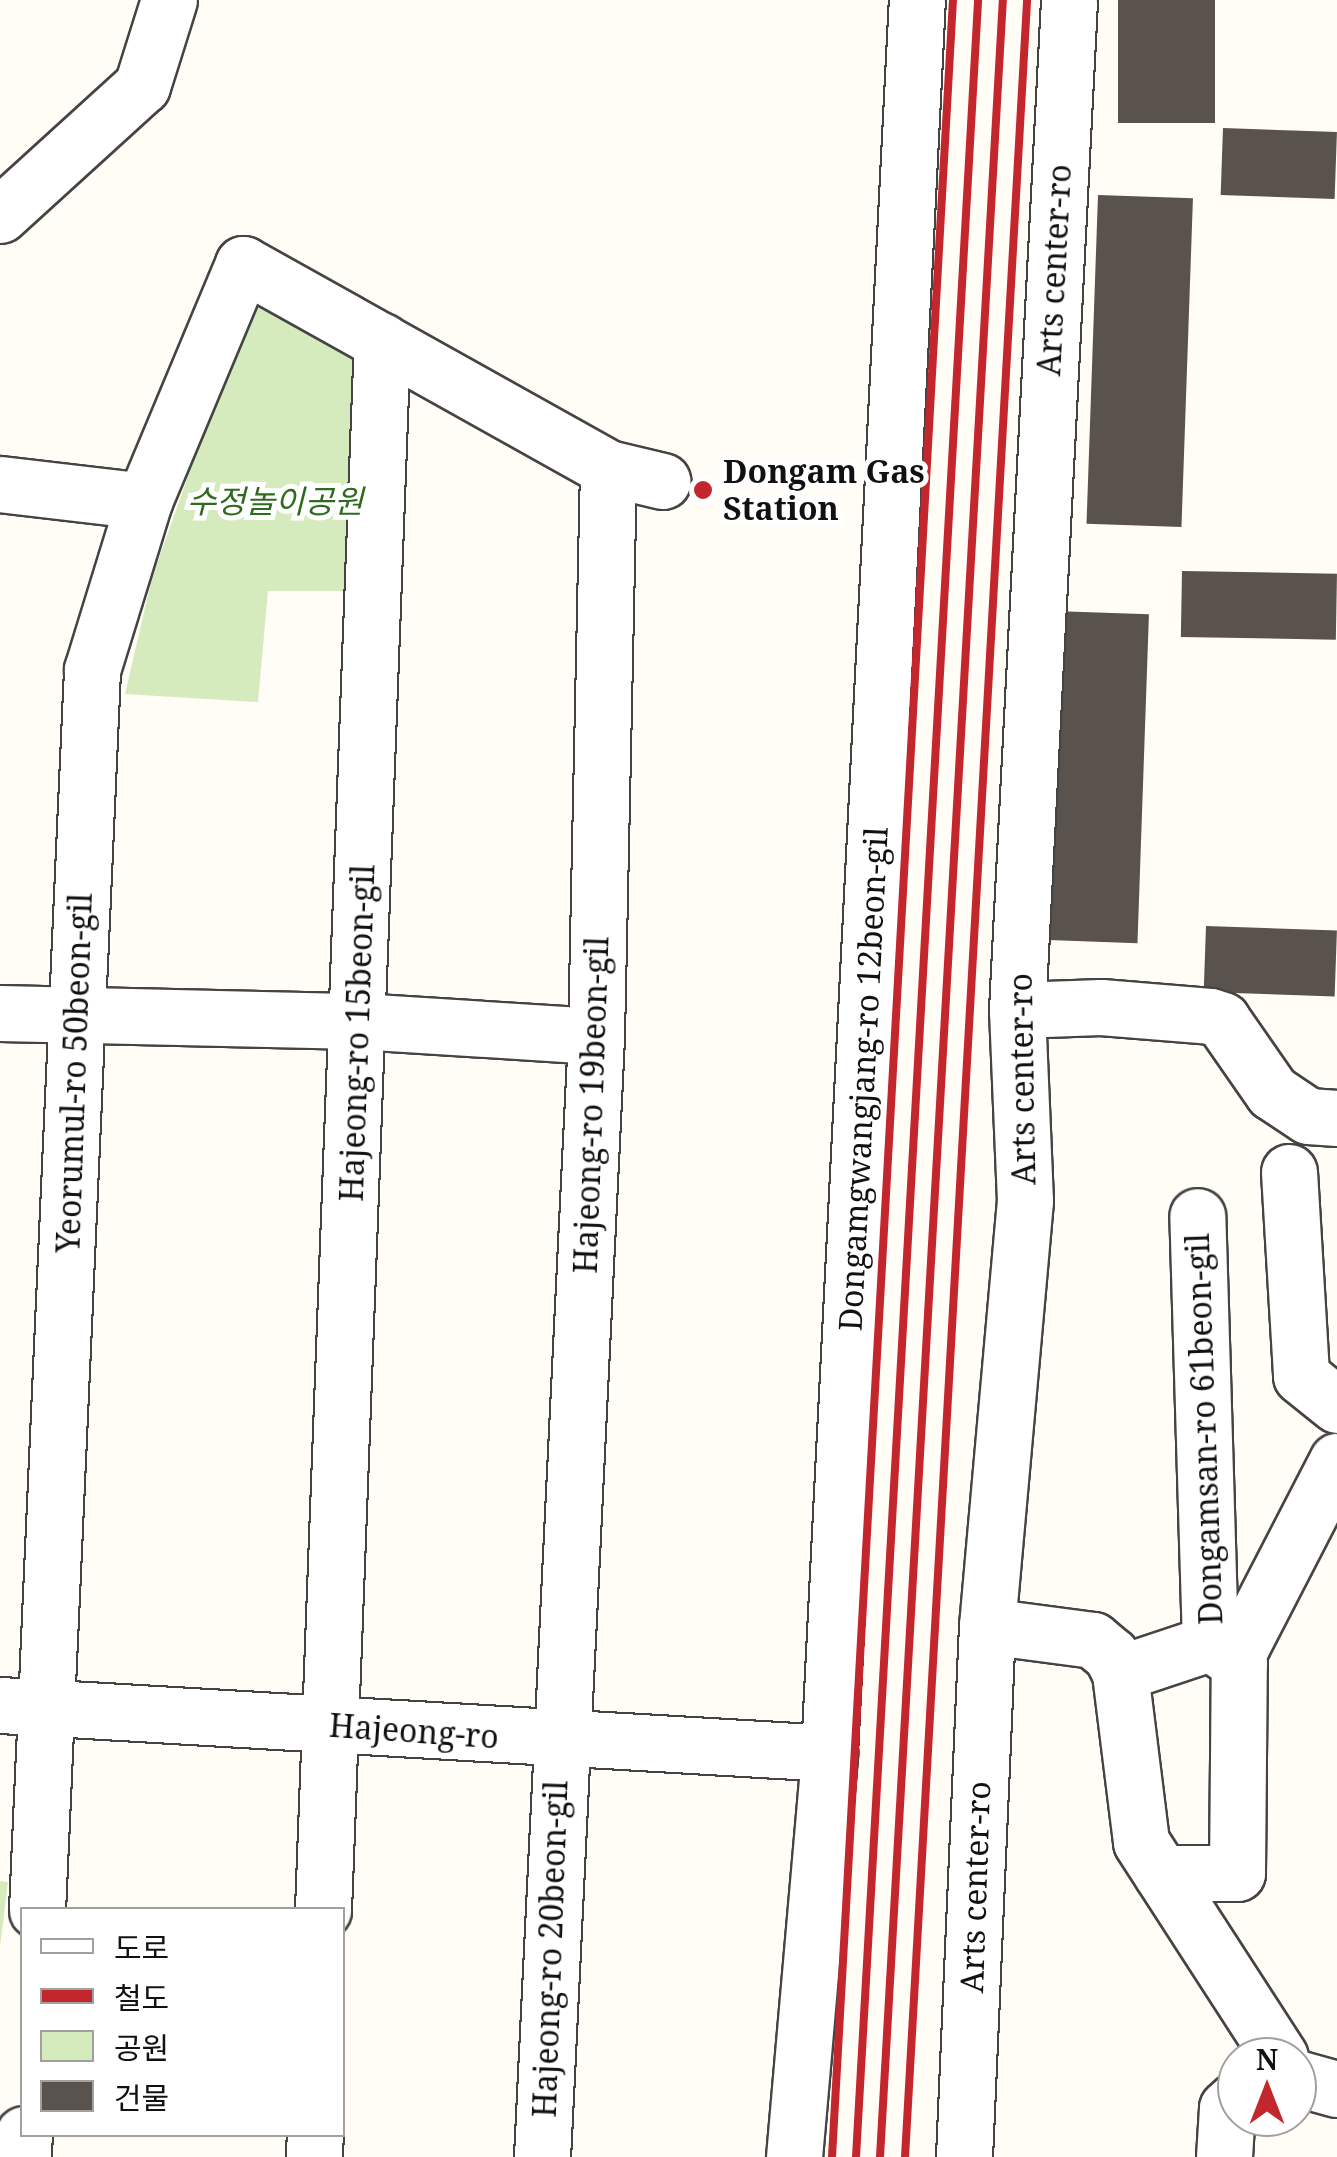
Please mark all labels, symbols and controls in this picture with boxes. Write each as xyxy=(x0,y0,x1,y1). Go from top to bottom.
street label: Arts center-ro xyxy=(1029,163,1079,377)
place label: Dongam Gas Station xyxy=(723,453,925,528)
marker: Dongam Gas Station xyxy=(692,479,714,501)
park label: 수정놀이공원 xyxy=(187,482,363,520)
street label: Dongamgwangjang-ro 12beon-gil xyxy=(831,826,895,1332)
street label: Hajeong-ro 15beon-gil xyxy=(332,864,382,1202)
street label: Yeorumul-ro 50beon-gil xyxy=(49,892,99,1254)
street label: Hajeong-ro 19beon-gil xyxy=(566,936,616,1274)
street label: Arts center-ro xyxy=(1001,973,1043,1185)
street label: Dongamsan-ro 61beon-gil xyxy=(1178,1233,1230,1625)
street label: Hajeong-ro xyxy=(328,1706,500,1756)
street label: Hajeong-ro 20beon-gil xyxy=(525,1780,575,2118)
street label: Arts center-ro xyxy=(952,1780,998,1994)
legend xyxy=(20,1907,345,2137)
text: 도로 xyxy=(114,1927,169,1968)
text: 철도 xyxy=(114,1977,169,2018)
text: 공원 xyxy=(114,2027,169,2068)
north arrow xyxy=(1217,2037,1317,2137)
text: N xyxy=(1256,2040,1278,2078)
text: 건물 xyxy=(114,2077,169,2118)

